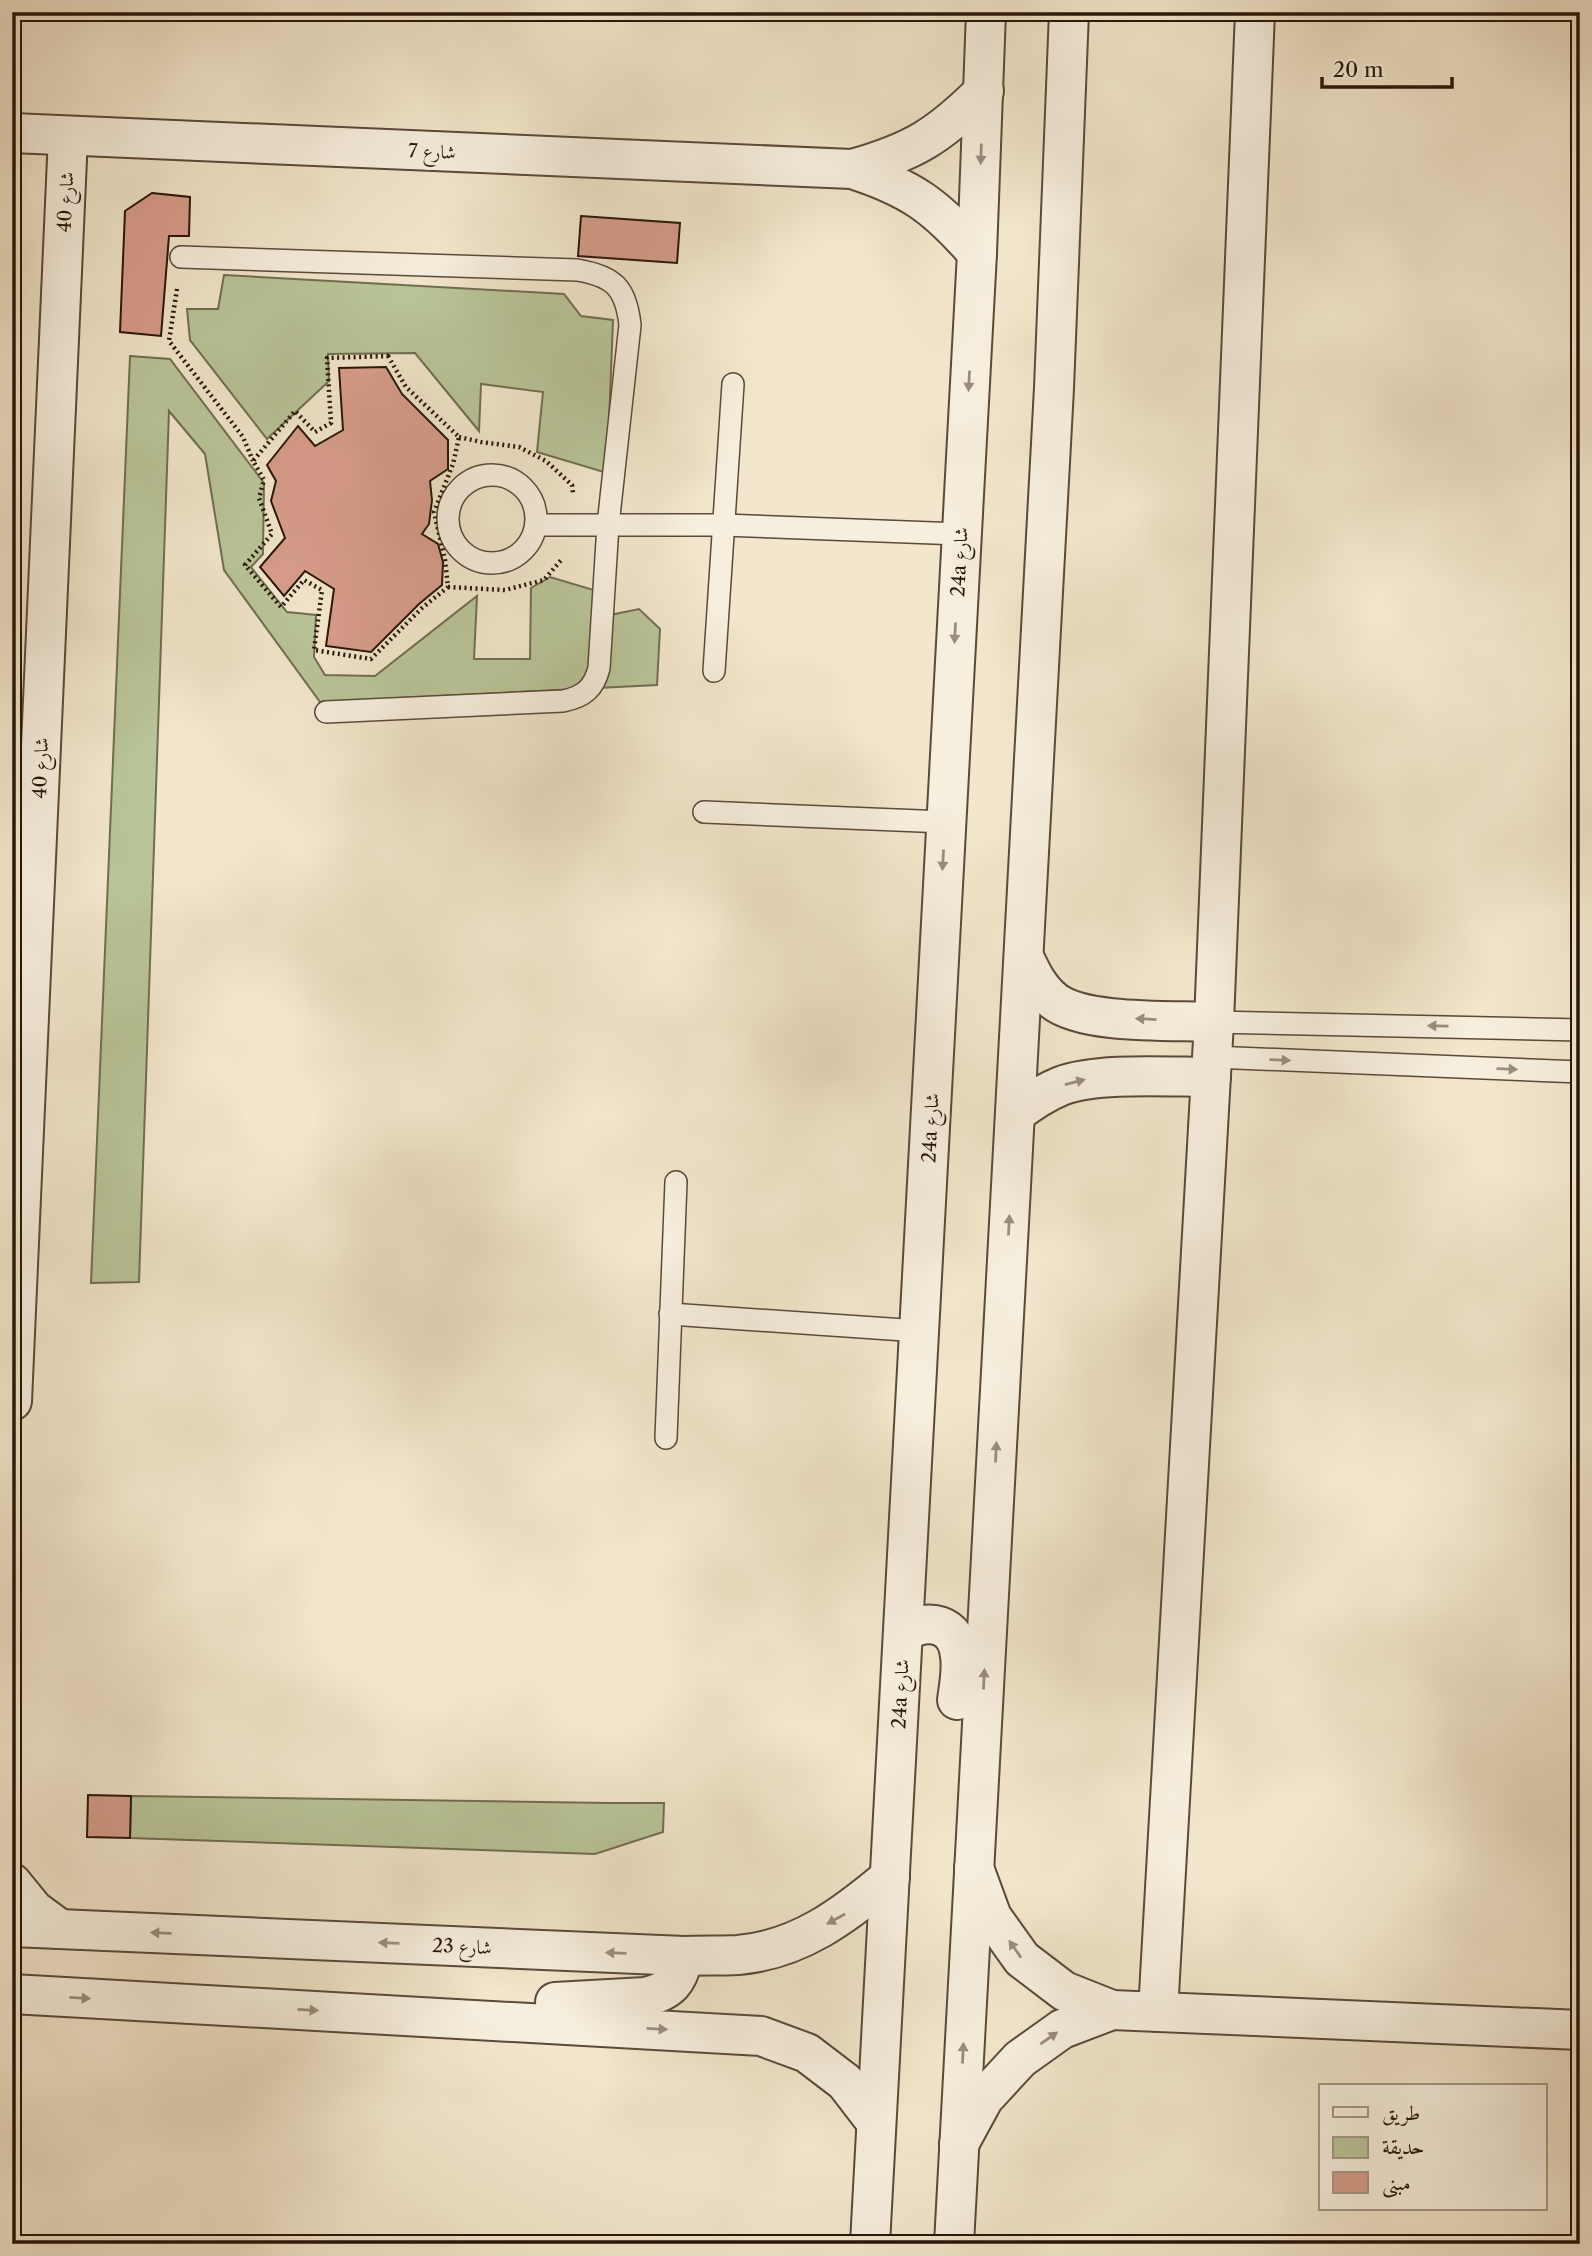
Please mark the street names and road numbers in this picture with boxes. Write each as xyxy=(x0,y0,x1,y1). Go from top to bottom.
street label: شارع 7 xyxy=(408,139,456,168)
street label: شارع 40 xyxy=(52,171,83,233)
street label: 24a شارع xyxy=(946,527,977,598)
street label: شارع 40 xyxy=(28,737,57,799)
street label: 24a شارع xyxy=(917,1093,948,1164)
street label: 24a شارع xyxy=(887,1659,918,1730)
street label: شارع 23 xyxy=(432,1934,492,1963)

